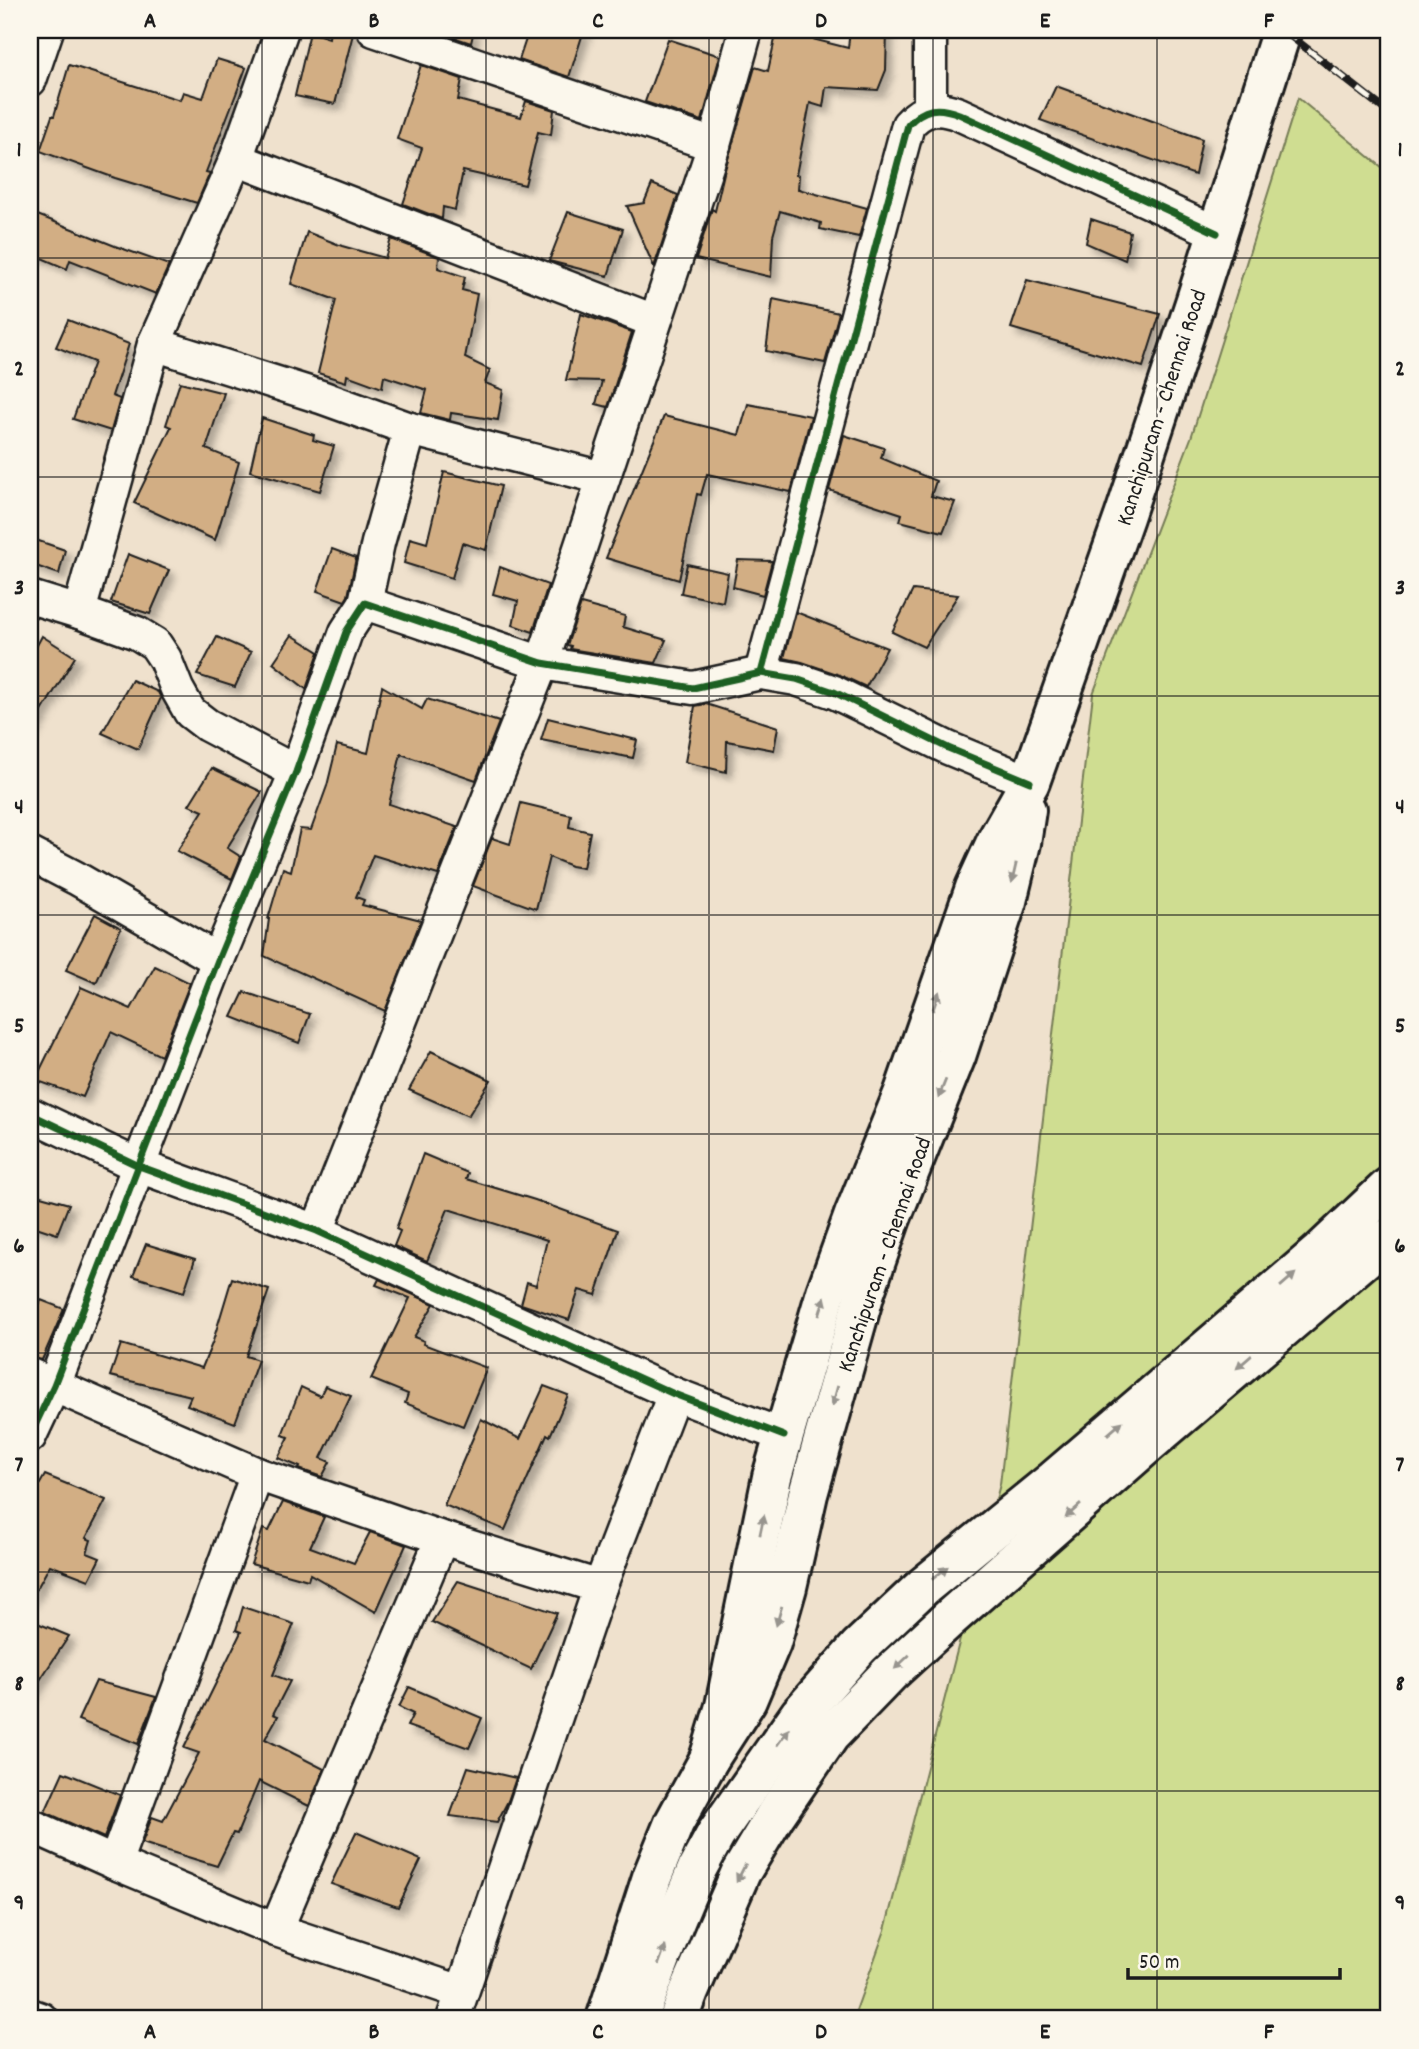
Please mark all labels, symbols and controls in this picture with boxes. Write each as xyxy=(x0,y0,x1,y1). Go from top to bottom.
text: A xyxy=(144,6,156,39)
text: B xyxy=(369,6,380,39)
text: C xyxy=(592,6,604,39)
text: D xyxy=(815,6,827,39)
text: E xyxy=(1040,6,1051,39)
text: F xyxy=(1264,6,1275,39)
text: 1 xyxy=(16,135,22,168)
text: 1 xyxy=(1397,135,1403,168)
street label: Kanchipuram - Chennai Road xyxy=(1110,286,1217,530)
text: 2 xyxy=(14,354,24,387)
text: 2 xyxy=(1395,354,1405,387)
text: 3 xyxy=(14,573,24,606)
text: 3 xyxy=(1395,573,1405,606)
text: 4 xyxy=(14,792,24,825)
text: 4 xyxy=(1395,792,1405,825)
one-way arrow xyxy=(1008,862,1019,884)
one-way arrow xyxy=(931,990,942,1011)
text: 5 xyxy=(14,1011,24,1044)
text: 5 xyxy=(1395,1011,1405,1044)
one-way arrow xyxy=(937,1078,948,1099)
street label: Kanchipuram - Chennai Road xyxy=(831,1133,942,1377)
text: 6 xyxy=(13,1231,25,1264)
text: 6 xyxy=(1394,1231,1406,1264)
one-way arrow xyxy=(1279,1272,1297,1288)
one-way arrow xyxy=(817,1295,827,1316)
one-way arrow xyxy=(1235,1354,1253,1370)
one-way arrow xyxy=(829,1385,840,1407)
one-way arrow xyxy=(1106,1421,1123,1436)
text: 7 xyxy=(15,1450,24,1483)
text: 7 xyxy=(1396,1450,1405,1483)
one-way arrow xyxy=(1064,1503,1081,1518)
one-way arrow xyxy=(757,1514,768,1536)
one-way arrow xyxy=(931,1567,949,1581)
one-way arrow xyxy=(773,1606,783,1627)
one-way arrow xyxy=(893,1654,911,1670)
text: 8 xyxy=(14,1669,24,1702)
text: 8 xyxy=(1395,1669,1405,1702)
one-way arrow xyxy=(776,1728,790,1746)
one-way arrow xyxy=(735,1863,746,1883)
text: 9 xyxy=(14,1888,24,1921)
text: 9 xyxy=(1395,1888,1405,1921)
scale bar xyxy=(1128,1937,1340,1981)
one-way arrow xyxy=(657,1945,668,1966)
text: 50 m xyxy=(1139,1949,1179,1979)
text: A xyxy=(144,2017,156,2049)
text: B xyxy=(369,2017,380,2049)
text: C xyxy=(592,2017,604,2049)
text: D xyxy=(815,2017,827,2049)
text: E xyxy=(1040,2017,1051,2049)
text: F xyxy=(1264,2017,1275,2049)

